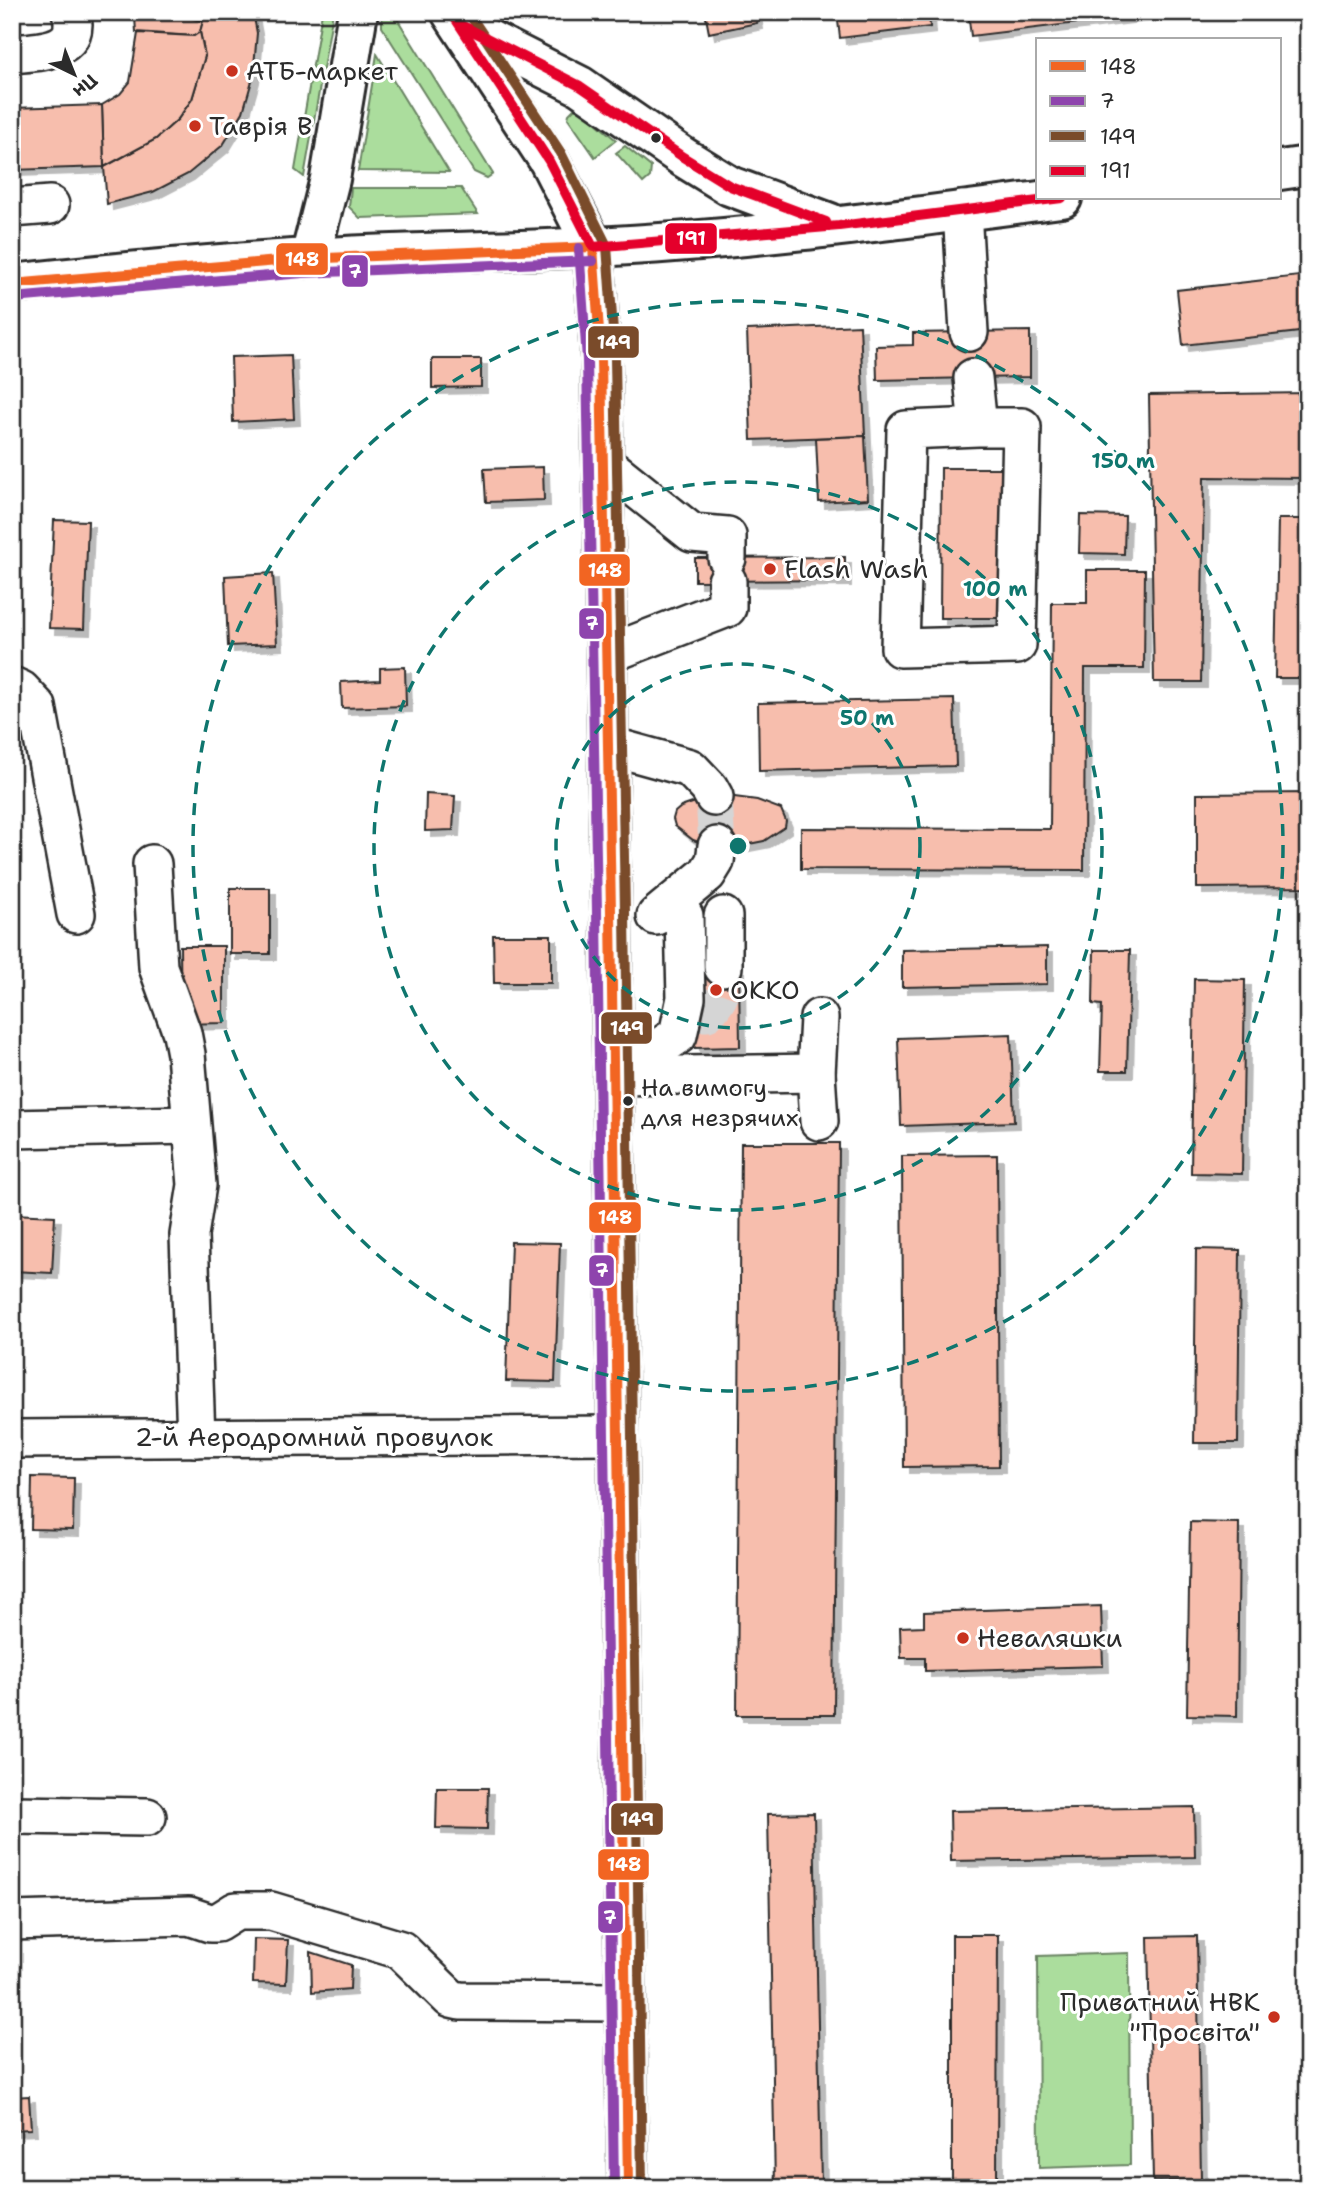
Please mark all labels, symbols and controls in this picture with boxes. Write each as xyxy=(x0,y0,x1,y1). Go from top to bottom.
north arrow xyxy=(38,38,108,108)
legend xyxy=(1036,38,1282,200)
place label: АТБ-маркет xyxy=(246,53,398,88)
text: 148 xyxy=(1100,53,1137,81)
marker: АТБ-маркет xyxy=(224,63,240,79)
text: Пн xyxy=(68,68,103,104)
text: 7 xyxy=(1100,87,1115,115)
place label: Таврія В xyxy=(209,108,312,143)
marker: Таврія В xyxy=(187,118,203,134)
text: 149 xyxy=(1100,123,1136,151)
unlabelled marker xyxy=(649,131,663,145)
text: 191 xyxy=(1100,157,1131,185)
line badge: 191 xyxy=(664,222,718,255)
text: 191 xyxy=(676,226,706,251)
line badge: 148 xyxy=(275,242,329,276)
text: 148 xyxy=(285,247,319,272)
line badge: 7 xyxy=(341,254,369,288)
text: 7 xyxy=(348,259,362,284)
line badge: 149 xyxy=(587,325,640,359)
text: 149 xyxy=(597,330,631,355)
text: 150 m xyxy=(1091,447,1155,475)
place label: Flash Wash xyxy=(784,551,928,586)
line badge: 148 xyxy=(578,553,631,587)
text: 148 xyxy=(588,558,622,583)
marker: Flash Wash xyxy=(762,561,778,577)
text: 100 m xyxy=(963,575,1027,603)
line badge: 7 xyxy=(578,607,605,640)
text: 7 xyxy=(585,611,599,636)
text: 50 m xyxy=(840,704,894,732)
centre of rings xyxy=(726,834,750,858)
place label: ОККО xyxy=(730,972,800,1007)
marker: ОККО xyxy=(708,982,724,998)
line badge: 149 xyxy=(600,1011,653,1045)
text: 149 xyxy=(610,1016,644,1041)
place label: На вимогу для незрячих xyxy=(641,1072,799,1134)
marker: На вимогу для незрячих xyxy=(621,1094,635,1108)
line badge: 148 xyxy=(588,1201,642,1234)
text: 148 xyxy=(598,1205,632,1230)
line badge: 7 xyxy=(588,1254,615,1287)
text: 7 xyxy=(595,1258,609,1283)
street label: 2-й Аеродромний провулок xyxy=(135,1419,494,1454)
place label: Неваляшки xyxy=(977,1620,1123,1655)
marker: Неваляшки xyxy=(955,1630,971,1646)
line badge: 149 xyxy=(610,1802,664,1836)
text: 149 xyxy=(620,1807,654,1832)
line badge: 148 xyxy=(597,1848,650,1881)
text: 148 xyxy=(607,1852,641,1877)
line badge: 7 xyxy=(597,1900,624,1934)
text: 7 xyxy=(603,1905,617,1930)
place label: Приватний НВК "Просвіта" xyxy=(1060,1984,1260,2049)
marker: Приватний НВК "Просвіта" xyxy=(1266,2009,1282,2025)

